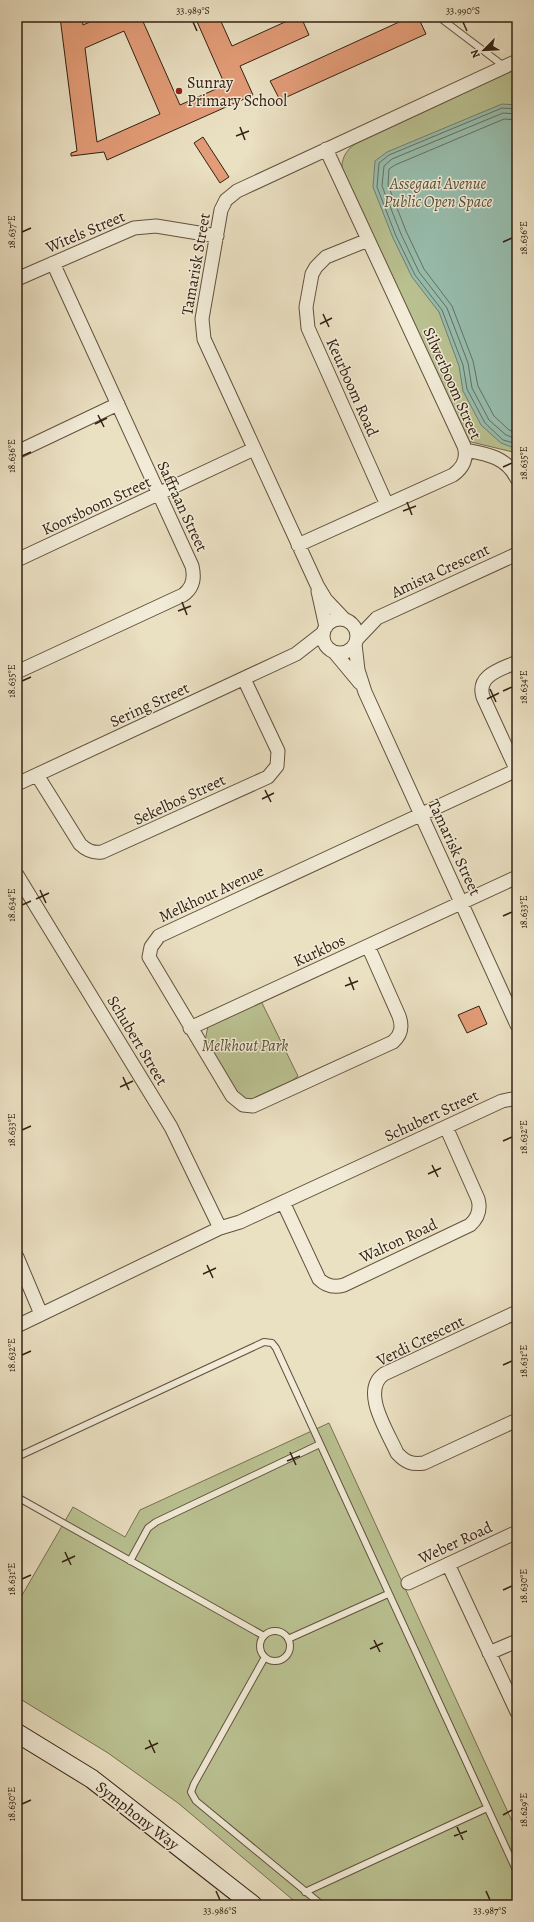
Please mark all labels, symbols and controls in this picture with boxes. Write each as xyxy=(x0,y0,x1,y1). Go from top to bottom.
text: 33.989°S xyxy=(176,4,210,17)
text: 33.990°S xyxy=(446,4,480,17)
north arrow xyxy=(464,30,504,70)
text: N xyxy=(467,47,484,61)
place label: Sunray Primary School xyxy=(187,72,287,112)
marker: Sunray Primary School xyxy=(174,86,184,96)
park label: Assegaai Avenue Public Open Space xyxy=(384,173,492,213)
street label: Witels Street xyxy=(41,205,128,259)
street label: Tamarisk Street xyxy=(176,211,216,317)
text: 18.637°E xyxy=(5,215,18,249)
text: 18.636°E xyxy=(517,221,530,255)
street label: Silwerboom Street xyxy=(417,324,487,443)
street label: Keurboom Road xyxy=(321,335,384,440)
text: 18.636°E xyxy=(5,439,18,473)
text: 18.635°E xyxy=(517,446,530,480)
street label: Saffraan Street xyxy=(151,457,213,555)
street label: Koorsboom Street xyxy=(38,471,155,541)
street label: Amista Crescent xyxy=(387,538,493,604)
text: 18.635°E xyxy=(5,664,18,698)
text: 18.634°E xyxy=(517,670,530,704)
street label: Sering Street xyxy=(106,677,193,733)
street label: Sekelbos Street xyxy=(130,769,229,831)
street label: Tamarisk Street xyxy=(422,796,486,899)
street label: Melkhout Avenue xyxy=(155,860,268,928)
text: 18.634°E xyxy=(5,888,18,922)
text: 18.633°E xyxy=(517,895,530,929)
street label: Kurkbos xyxy=(290,929,349,972)
street label: Schubert Street xyxy=(102,991,173,1090)
park label: Melkhout Park xyxy=(202,1035,288,1057)
street label: Schubert Street xyxy=(381,1085,482,1147)
text: 18.633°E xyxy=(5,1113,18,1147)
text: 18.632°E xyxy=(517,1120,530,1154)
street label: Walton Road xyxy=(355,1213,441,1269)
street label: Verdi Crescent xyxy=(372,1310,468,1372)
text: 18.632°E xyxy=(5,1338,18,1372)
text: 18.631°E xyxy=(517,1345,530,1377)
street label: Weber Road xyxy=(414,1516,496,1570)
text: 18.631°E xyxy=(5,1563,18,1595)
text: 18.630°E xyxy=(517,1569,530,1603)
street label: Symphony Way xyxy=(91,1776,184,1856)
text: 18.630°E xyxy=(5,1787,18,1821)
text: 18.629°E xyxy=(517,1793,530,1827)
text: 33.986°S xyxy=(203,1904,237,1917)
text: 33.987°S xyxy=(473,1904,507,1917)

